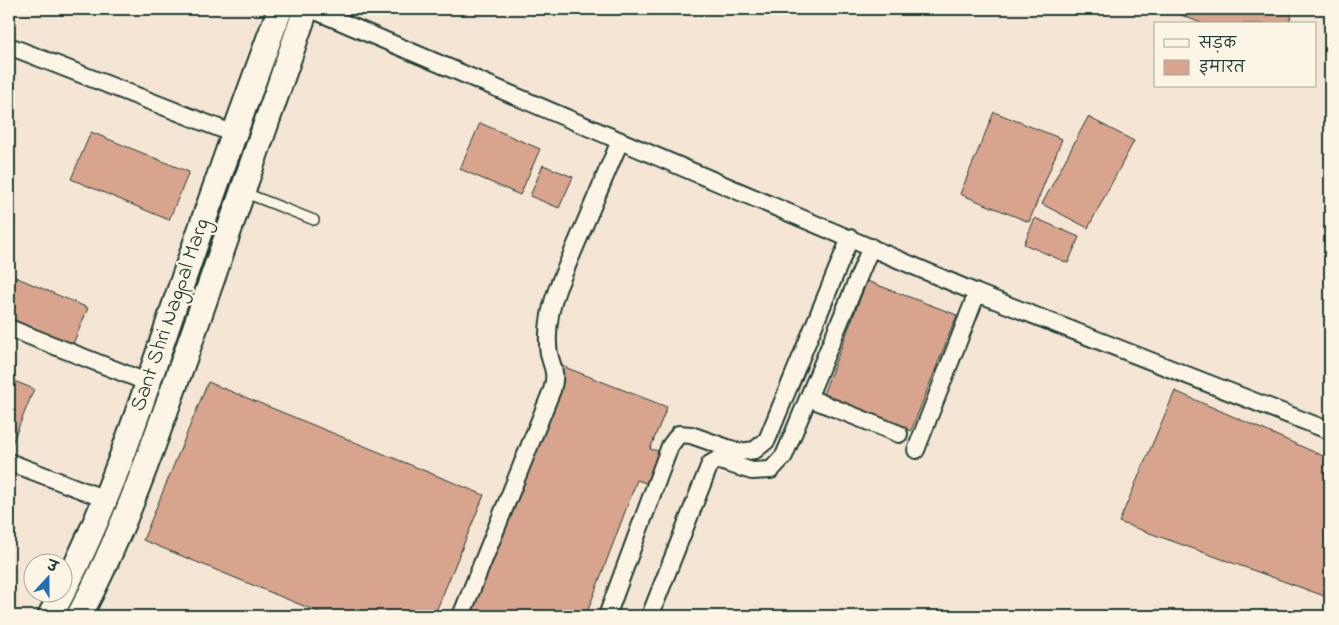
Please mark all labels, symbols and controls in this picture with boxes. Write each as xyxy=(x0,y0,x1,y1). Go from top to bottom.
legend xyxy=(1154,22,1316,88)
text: सड़क xyxy=(1198,33,1237,55)
text: इमारत xyxy=(1199,57,1246,79)
street label: Sant Shri Nagpal Marg xyxy=(123,214,220,416)
north arrow xyxy=(22,552,72,602)
text: उ xyxy=(42,555,62,579)

